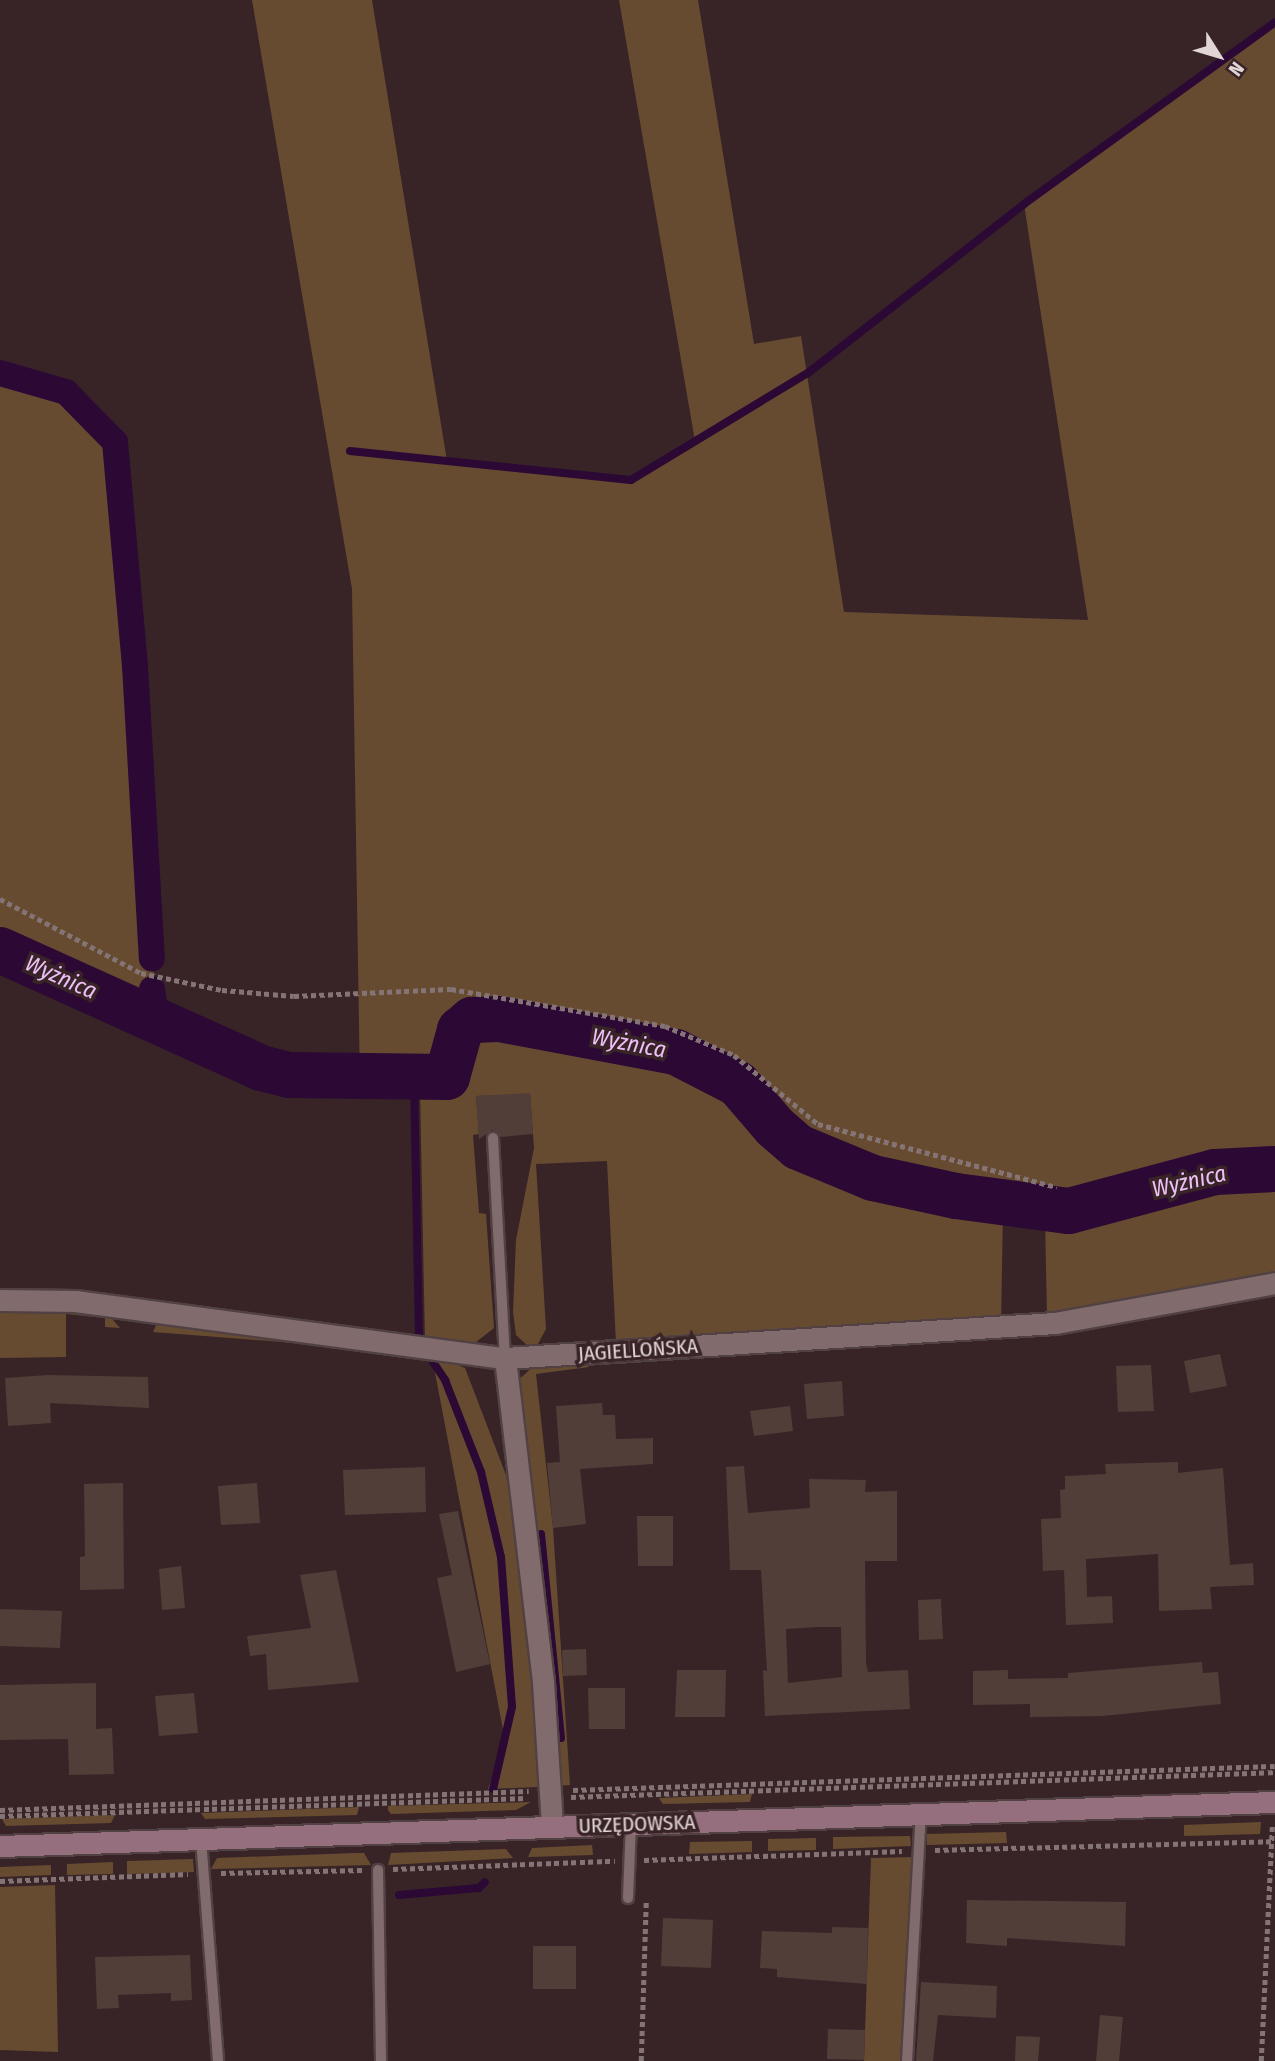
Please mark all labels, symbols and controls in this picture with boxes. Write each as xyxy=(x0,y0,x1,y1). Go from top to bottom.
north arrow xyxy=(1184,21,1254,91)
text: N xyxy=(1224,57,1249,80)
water label: Wyżnica xyxy=(21,949,101,1005)
water label: Wyżnica xyxy=(589,1022,669,1064)
water label: Wyżnica xyxy=(1149,1159,1229,1203)
street label: JAGIELLOŃSKA xyxy=(577,1333,699,1367)
street label: URZĘDOWSKA xyxy=(578,1809,696,1839)

